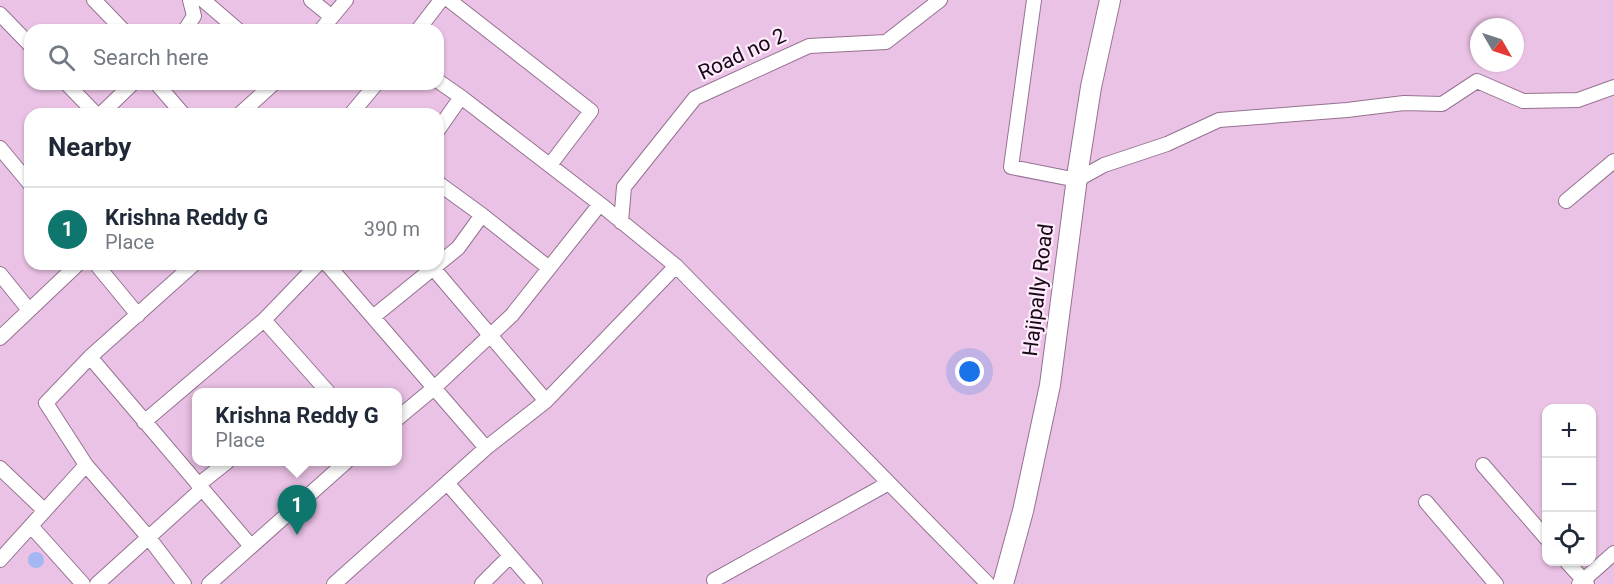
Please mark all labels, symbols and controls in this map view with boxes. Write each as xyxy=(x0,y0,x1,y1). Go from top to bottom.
north arrow xyxy=(1470,18,1524,72)
street label: Road no 2 xyxy=(694,23,790,85)
search box xyxy=(24,24,444,90)
icon: search xyxy=(45,41,78,74)
text: Search here xyxy=(93,45,209,70)
text: Nearby xyxy=(48,132,131,162)
text: Krishna Reddy G xyxy=(105,205,268,230)
text: 1 xyxy=(62,217,73,241)
text: 390 m xyxy=(364,217,420,241)
street label: Hajipally Road xyxy=(1018,222,1058,358)
text: Place xyxy=(105,230,154,254)
your location xyxy=(955,357,984,386)
popup xyxy=(192,388,402,466)
text: Krishna Reddy G xyxy=(215,403,379,428)
map controls xyxy=(1542,404,1596,566)
button: + xyxy=(1542,404,1596,458)
text: Place xyxy=(215,428,265,452)
button: − xyxy=(1542,458,1596,512)
pin: 1 xyxy=(278,486,316,535)
button: locate xyxy=(1542,512,1596,566)

